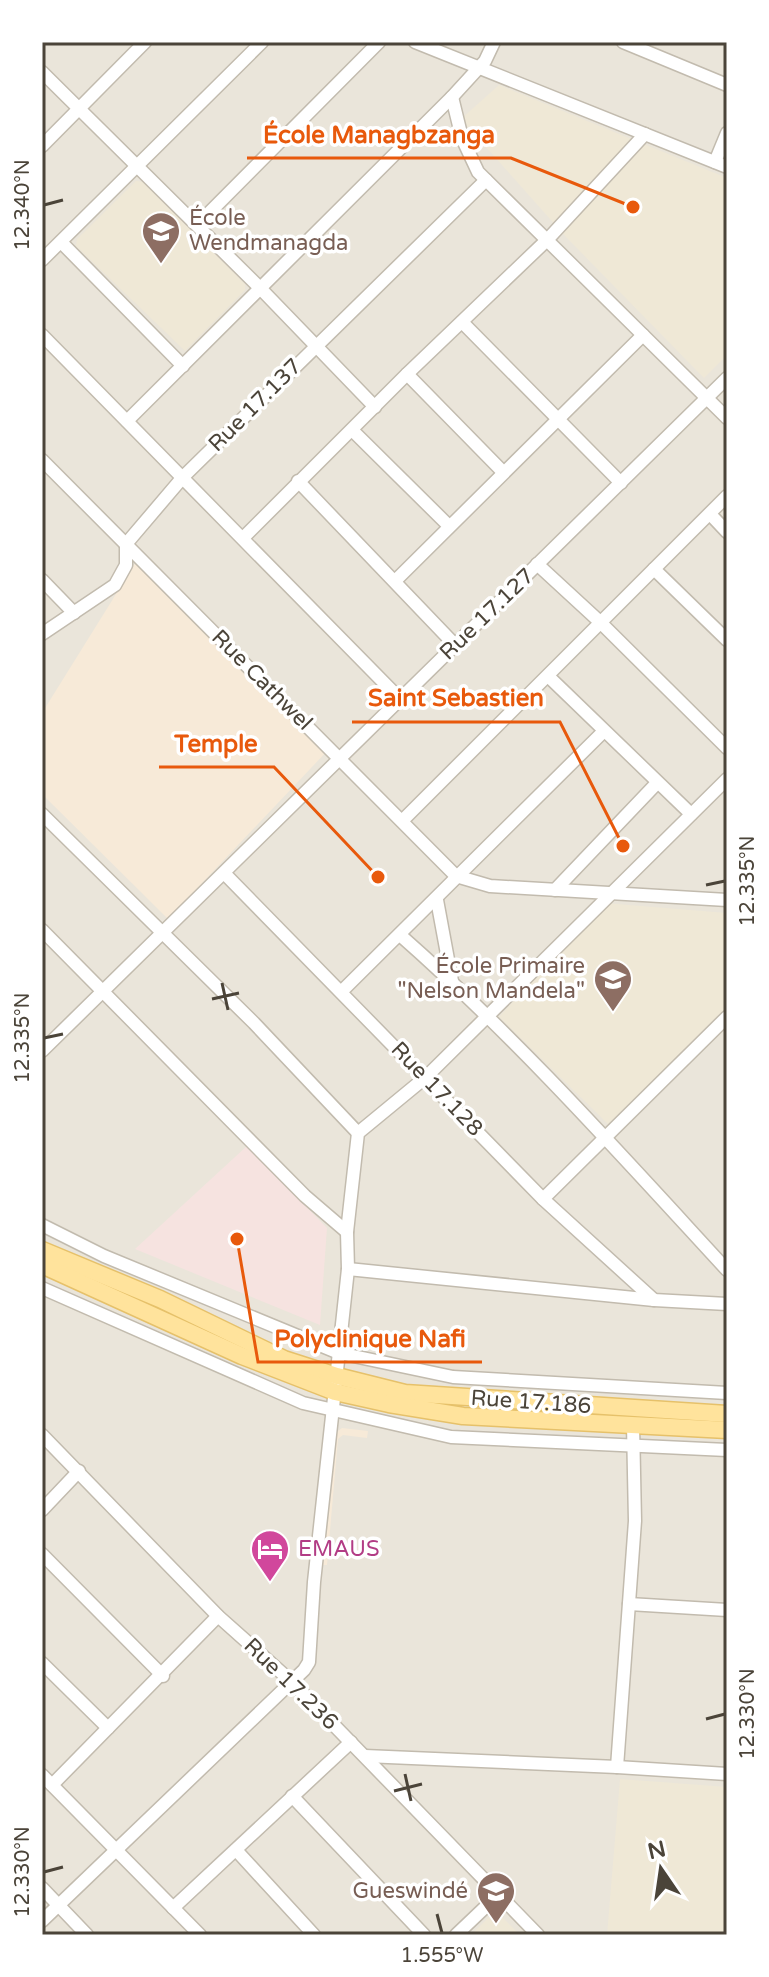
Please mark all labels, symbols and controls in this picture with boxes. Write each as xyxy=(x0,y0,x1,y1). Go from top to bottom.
callout: École Managbzanga xyxy=(247,110,511,158)
text: École Managbzanga xyxy=(263,120,495,150)
text: 12.340°N xyxy=(11,159,35,251)
place label: École Wendmanagda xyxy=(189,204,348,256)
school or university icon: École Wendmanagda xyxy=(140,210,182,265)
street label: Rue 17.137 xyxy=(203,353,307,457)
street label: Rue 17.127 xyxy=(434,563,540,665)
street label: Rue Cathwel xyxy=(206,624,318,736)
callout: Saint Sebastien xyxy=(352,674,560,722)
text: Saint Sebastien xyxy=(368,684,544,713)
callout: Temple xyxy=(159,719,274,767)
text: Temple xyxy=(173,730,258,759)
text: 12.335°N xyxy=(736,835,760,927)
place label: École Primaire "Nelson Mandela" xyxy=(397,952,585,1004)
school or university icon: École Primaire "Nelson Mandela" xyxy=(592,958,634,1013)
text: 12.335°N xyxy=(11,992,35,1084)
street label: Rue 17.128 xyxy=(386,1036,488,1142)
callout: Polyclinique Nafi xyxy=(258,1314,482,1362)
text: Polyclinique Nafi xyxy=(274,1325,466,1354)
street label: Rue 17.186 xyxy=(470,1385,592,1419)
hotel icon: EMAUS xyxy=(249,1528,291,1583)
place label: EMAUS xyxy=(298,1536,380,1562)
street label: Rue 17.236 xyxy=(238,1633,344,1735)
text: 12.330°N xyxy=(736,1668,760,1760)
text: 12.330°N xyxy=(11,1826,35,1918)
north arrow xyxy=(621,1829,701,1909)
text: N xyxy=(645,1836,668,1865)
school or university icon: Gueswindé xyxy=(475,1870,517,1925)
place label: Gueswindé xyxy=(352,1878,468,1904)
text: 1.555°W xyxy=(401,1944,483,1968)

